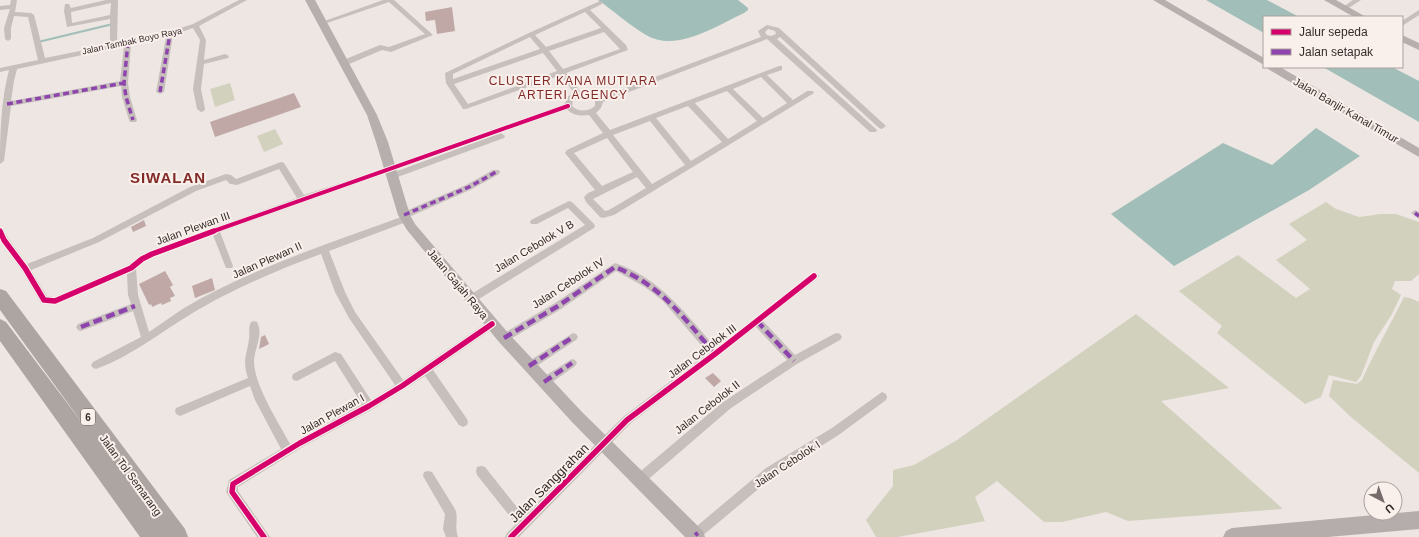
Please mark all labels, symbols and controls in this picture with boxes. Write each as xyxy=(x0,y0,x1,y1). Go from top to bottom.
legend xyxy=(1263,16,1403,68)
text: Jalur sepeda xyxy=(1299,25,1368,39)
street label: Jalan Tambak Boyo Raya xyxy=(81,26,183,56)
text: Jalan setapak xyxy=(1299,45,1374,59)
district label: CLUSTER KANA MUTIARA ARTERI AGENCY xyxy=(489,74,657,102)
street label: Jalan Banjir Kanal Timur xyxy=(1291,75,1401,145)
district label: SIWALAN xyxy=(130,169,206,186)
street label: Jalan Plewan III xyxy=(154,209,232,247)
street label: Jalan Cebolok V B xyxy=(492,218,576,274)
street label: Jalan Plewan II xyxy=(230,239,304,281)
street label: Jalan Gajah Raya xyxy=(425,247,491,322)
street label: Jalan Cebolok IV xyxy=(530,255,607,311)
street label: Jalan Cebolok III xyxy=(666,322,738,380)
street label: Jalan Cebolok II xyxy=(672,378,742,436)
street label: Jalan Plewan I xyxy=(298,391,366,437)
road number: 6 xyxy=(81,409,95,425)
street label: Jalan Tol Semarang xyxy=(98,432,164,518)
street label: Jalan Cebolok I xyxy=(752,438,822,490)
street label: Jalan Sanggrahan xyxy=(506,440,592,526)
north arrow xyxy=(1363,481,1403,521)
text: U xyxy=(1383,501,1396,516)

